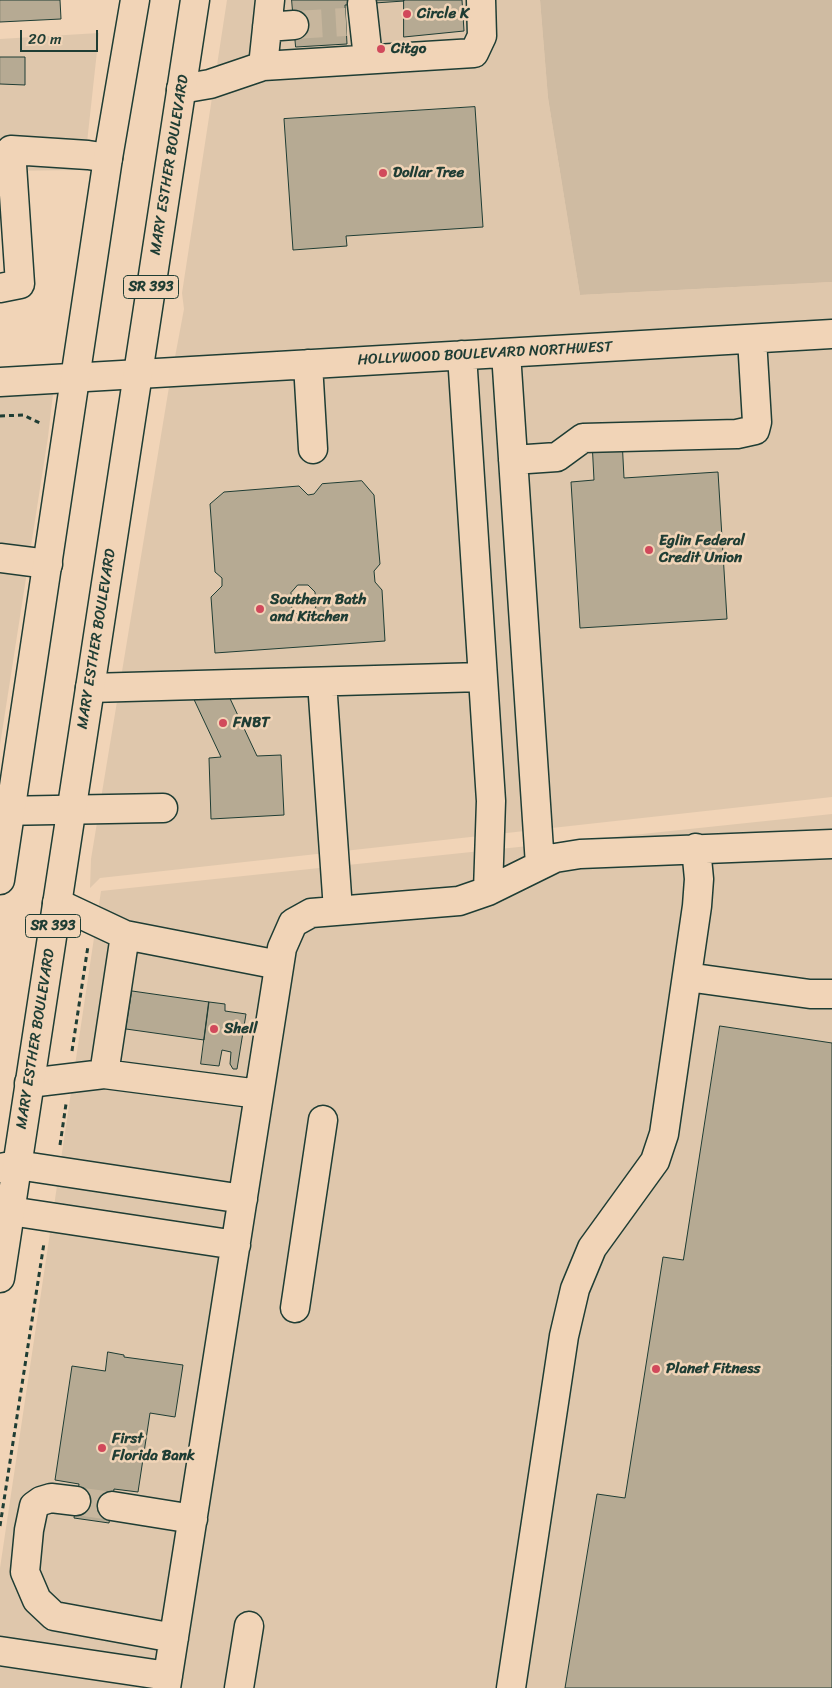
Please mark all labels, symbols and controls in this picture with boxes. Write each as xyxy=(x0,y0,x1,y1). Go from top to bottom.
place label: Circle K xyxy=(417,5,469,23)
marker: Circle K xyxy=(401,8,413,20)
scale bar xyxy=(22,20,100,52)
text: 20 m xyxy=(28,26,62,52)
place label: Citgo xyxy=(391,40,426,58)
marker: Citgo xyxy=(375,43,387,55)
street label: MARY ESTHER BOULEVARD xyxy=(147,74,193,256)
place label: Dollar Tree xyxy=(393,164,464,182)
marker: Dollar Tree xyxy=(377,167,389,179)
road number: SR 393 xyxy=(124,276,178,298)
street label: HOLLYWOOD BOULEVARD NORTHWEST xyxy=(357,338,613,370)
place label: Eglin Federal Credit Union xyxy=(659,532,745,567)
marker: Eglin Federal Credit Union xyxy=(643,544,655,556)
street label: MARY ESTHER BOULEVARD xyxy=(74,548,120,730)
place label: Southern Bath and Kitchen xyxy=(270,591,366,626)
marker: Southern Bath and Kitchen xyxy=(254,603,266,615)
place label: FNBT xyxy=(233,714,270,732)
marker: FNBT xyxy=(217,717,229,729)
road number: SR 393 xyxy=(26,914,80,938)
street label: MARY ESTHER BOULEVARD xyxy=(13,948,59,1130)
place label: Shell xyxy=(224,1020,258,1038)
marker: Shell xyxy=(208,1023,220,1035)
place label: Planet Fitness xyxy=(666,1360,760,1378)
marker: Planet Fitness xyxy=(650,1363,662,1375)
place label: First Florida Bank xyxy=(112,1430,195,1465)
marker: First Florida Bank xyxy=(96,1442,108,1454)

